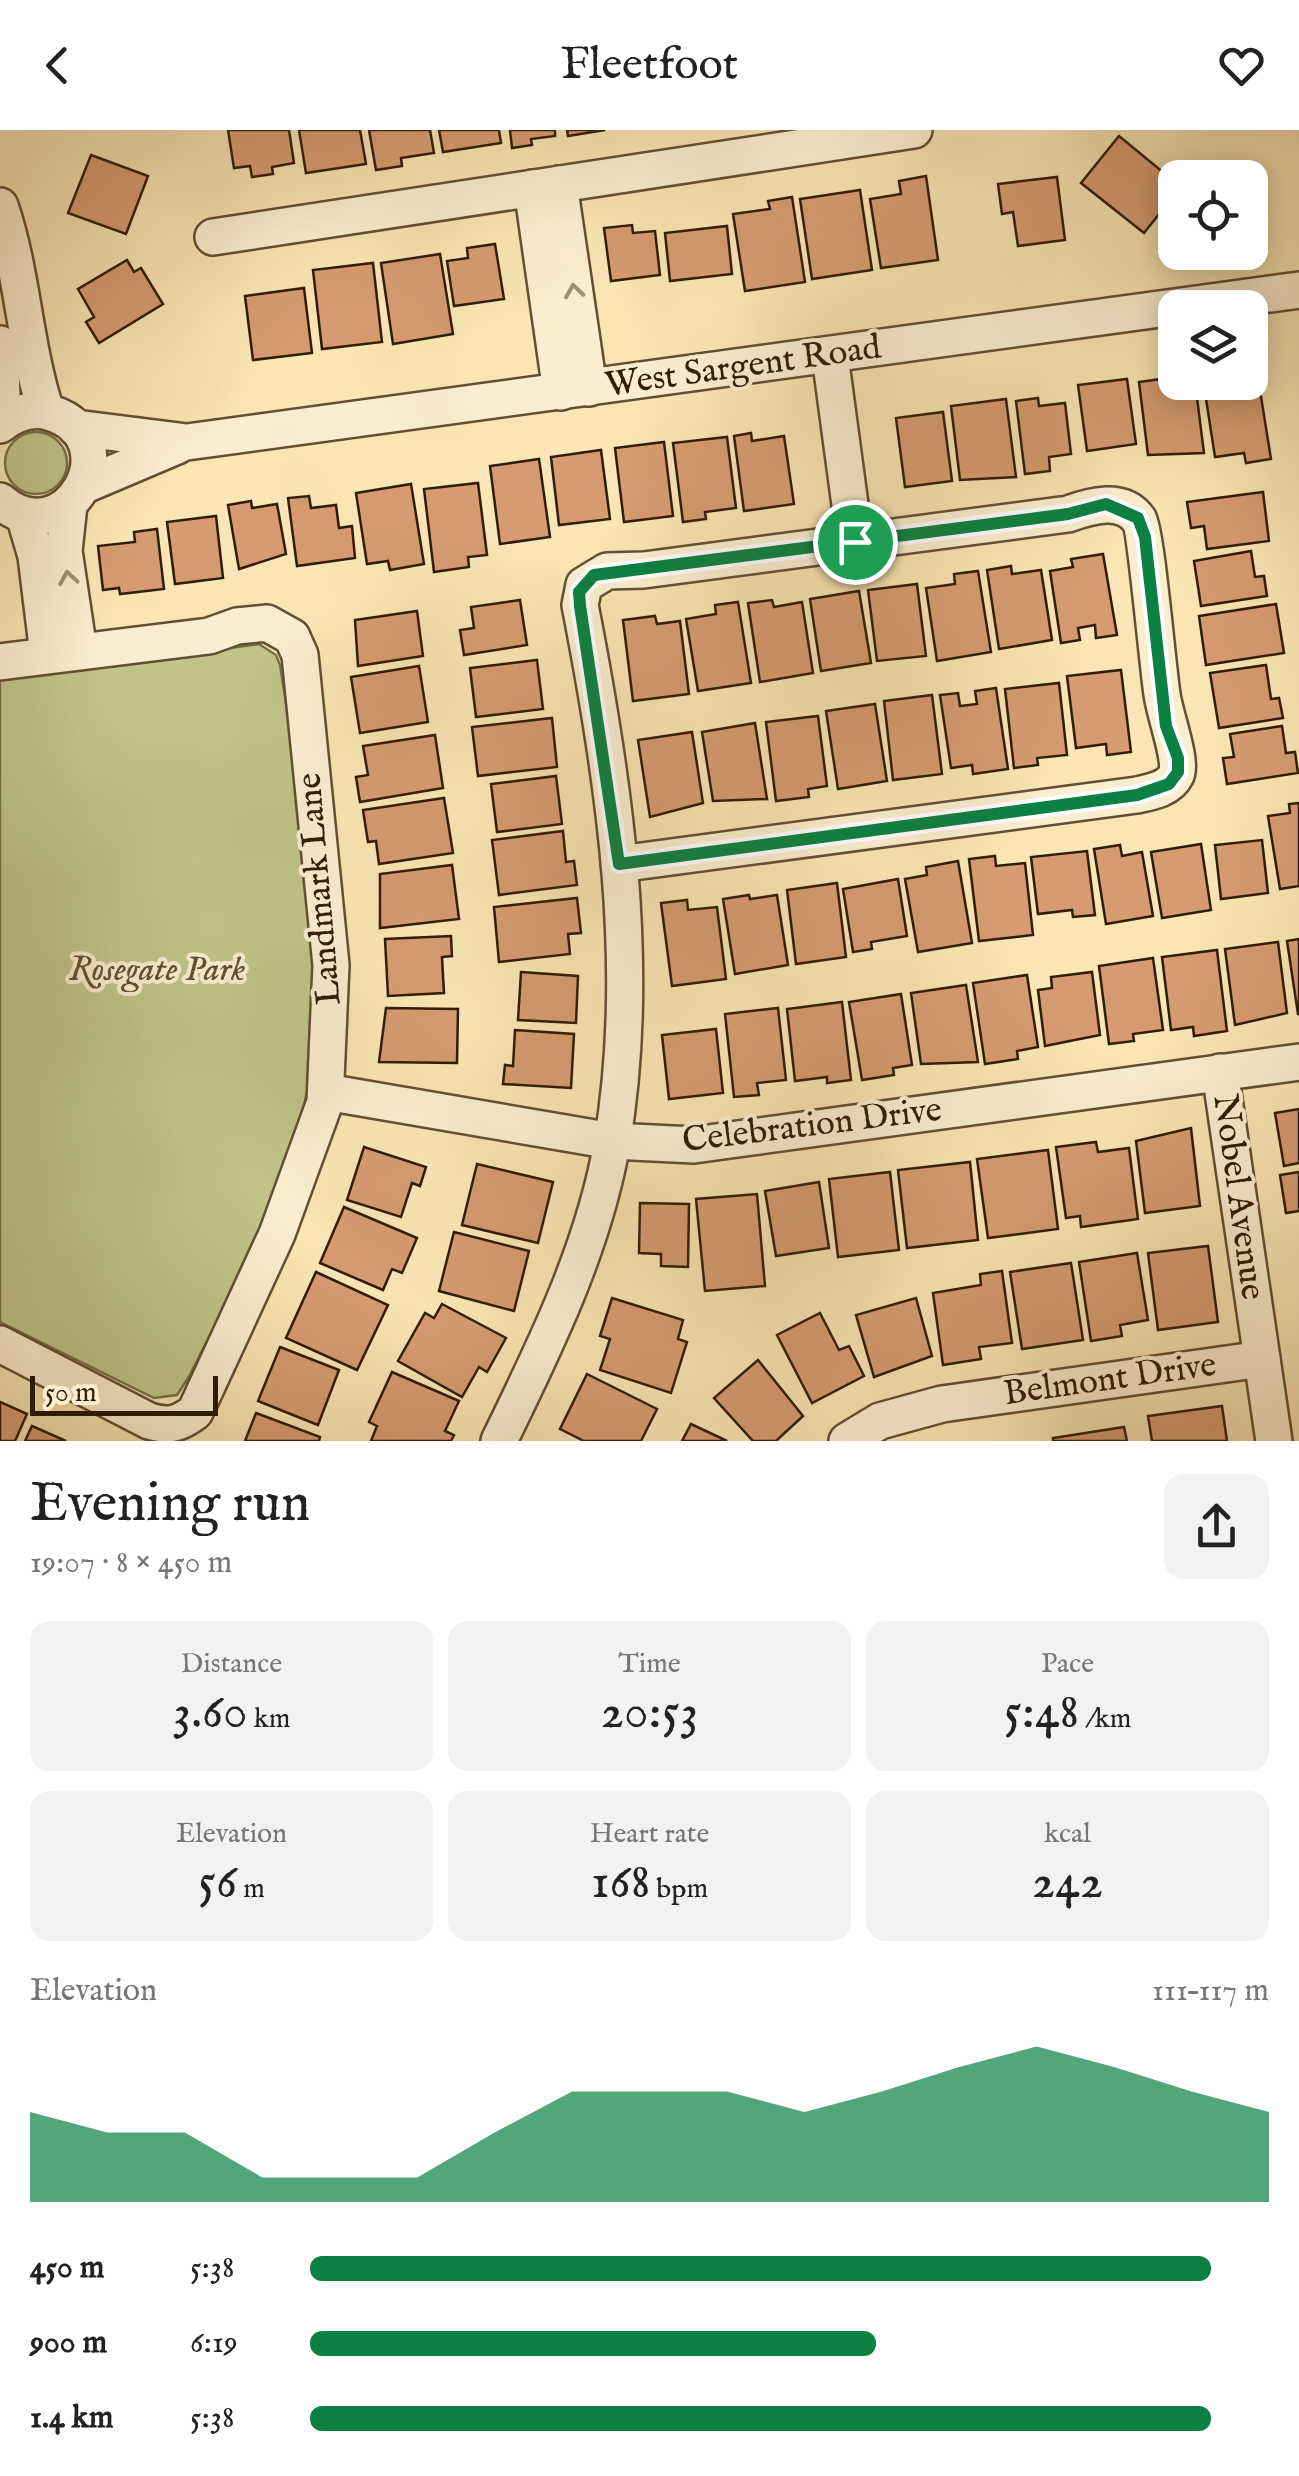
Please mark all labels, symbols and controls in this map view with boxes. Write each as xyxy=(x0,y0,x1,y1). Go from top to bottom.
text: Fleetfoot xyxy=(561,37,738,94)
icon: back xyxy=(30,38,85,93)
icon: heart xyxy=(1214,38,1269,93)
map controls xyxy=(1158,160,1268,400)
button: locate xyxy=(1158,160,1268,270)
one-way arrow xyxy=(565,283,586,300)
button: layers xyxy=(1158,290,1268,400)
street label: West Sargent Road xyxy=(602,325,884,409)
pin xyxy=(813,500,898,585)
icon: arrive xyxy=(828,515,883,570)
one-way arrow xyxy=(58,570,79,586)
street label: Landmark Lane xyxy=(287,771,353,1007)
park label: Rosegate Park xyxy=(69,948,245,993)
street label: Celebration Drive xyxy=(680,1088,944,1164)
street label: Nobel Avenue xyxy=(1201,1091,1275,1303)
street label: Belmont Drive xyxy=(1001,1343,1219,1417)
scale bar xyxy=(30,1371,218,1416)
text: 50 m xyxy=(45,1376,97,1411)
text: Evening run xyxy=(30,1470,310,1540)
button: share xyxy=(1164,1474,1269,1579)
text: 19:07 · 8 × 450 m xyxy=(30,1543,232,1584)
text: Distance xyxy=(181,1647,282,1682)
text: Time xyxy=(618,1647,681,1682)
text: Pace xyxy=(1041,1647,1094,1682)
text: 3.60 xyxy=(173,1682,248,1745)
text: 20:53 xyxy=(601,1682,699,1745)
text: 5:48 xyxy=(1004,1682,1079,1745)
text: km xyxy=(248,1702,290,1737)
text: /km xyxy=(1079,1702,1131,1737)
text: Elevation xyxy=(176,1817,287,1852)
text: Heart rate xyxy=(590,1817,709,1852)
text: kcal xyxy=(1044,1817,1091,1852)
text: 56 xyxy=(198,1852,237,1915)
text: 168 xyxy=(591,1852,650,1915)
text: 242 xyxy=(1032,1852,1103,1915)
text: m xyxy=(237,1872,265,1907)
text: bpm xyxy=(650,1872,708,1907)
text: Elevation xyxy=(30,1971,157,2012)
text: 111–117 m xyxy=(1152,1971,1269,2012)
text: 450 m xyxy=(30,2248,104,2289)
text: 5:38 xyxy=(190,2248,235,2289)
text: 900 m xyxy=(30,2323,107,2364)
text: 6:19 xyxy=(190,2323,238,2364)
text: 1.4 km xyxy=(30,2398,114,2439)
text: 5:38 xyxy=(190,2398,235,2439)

